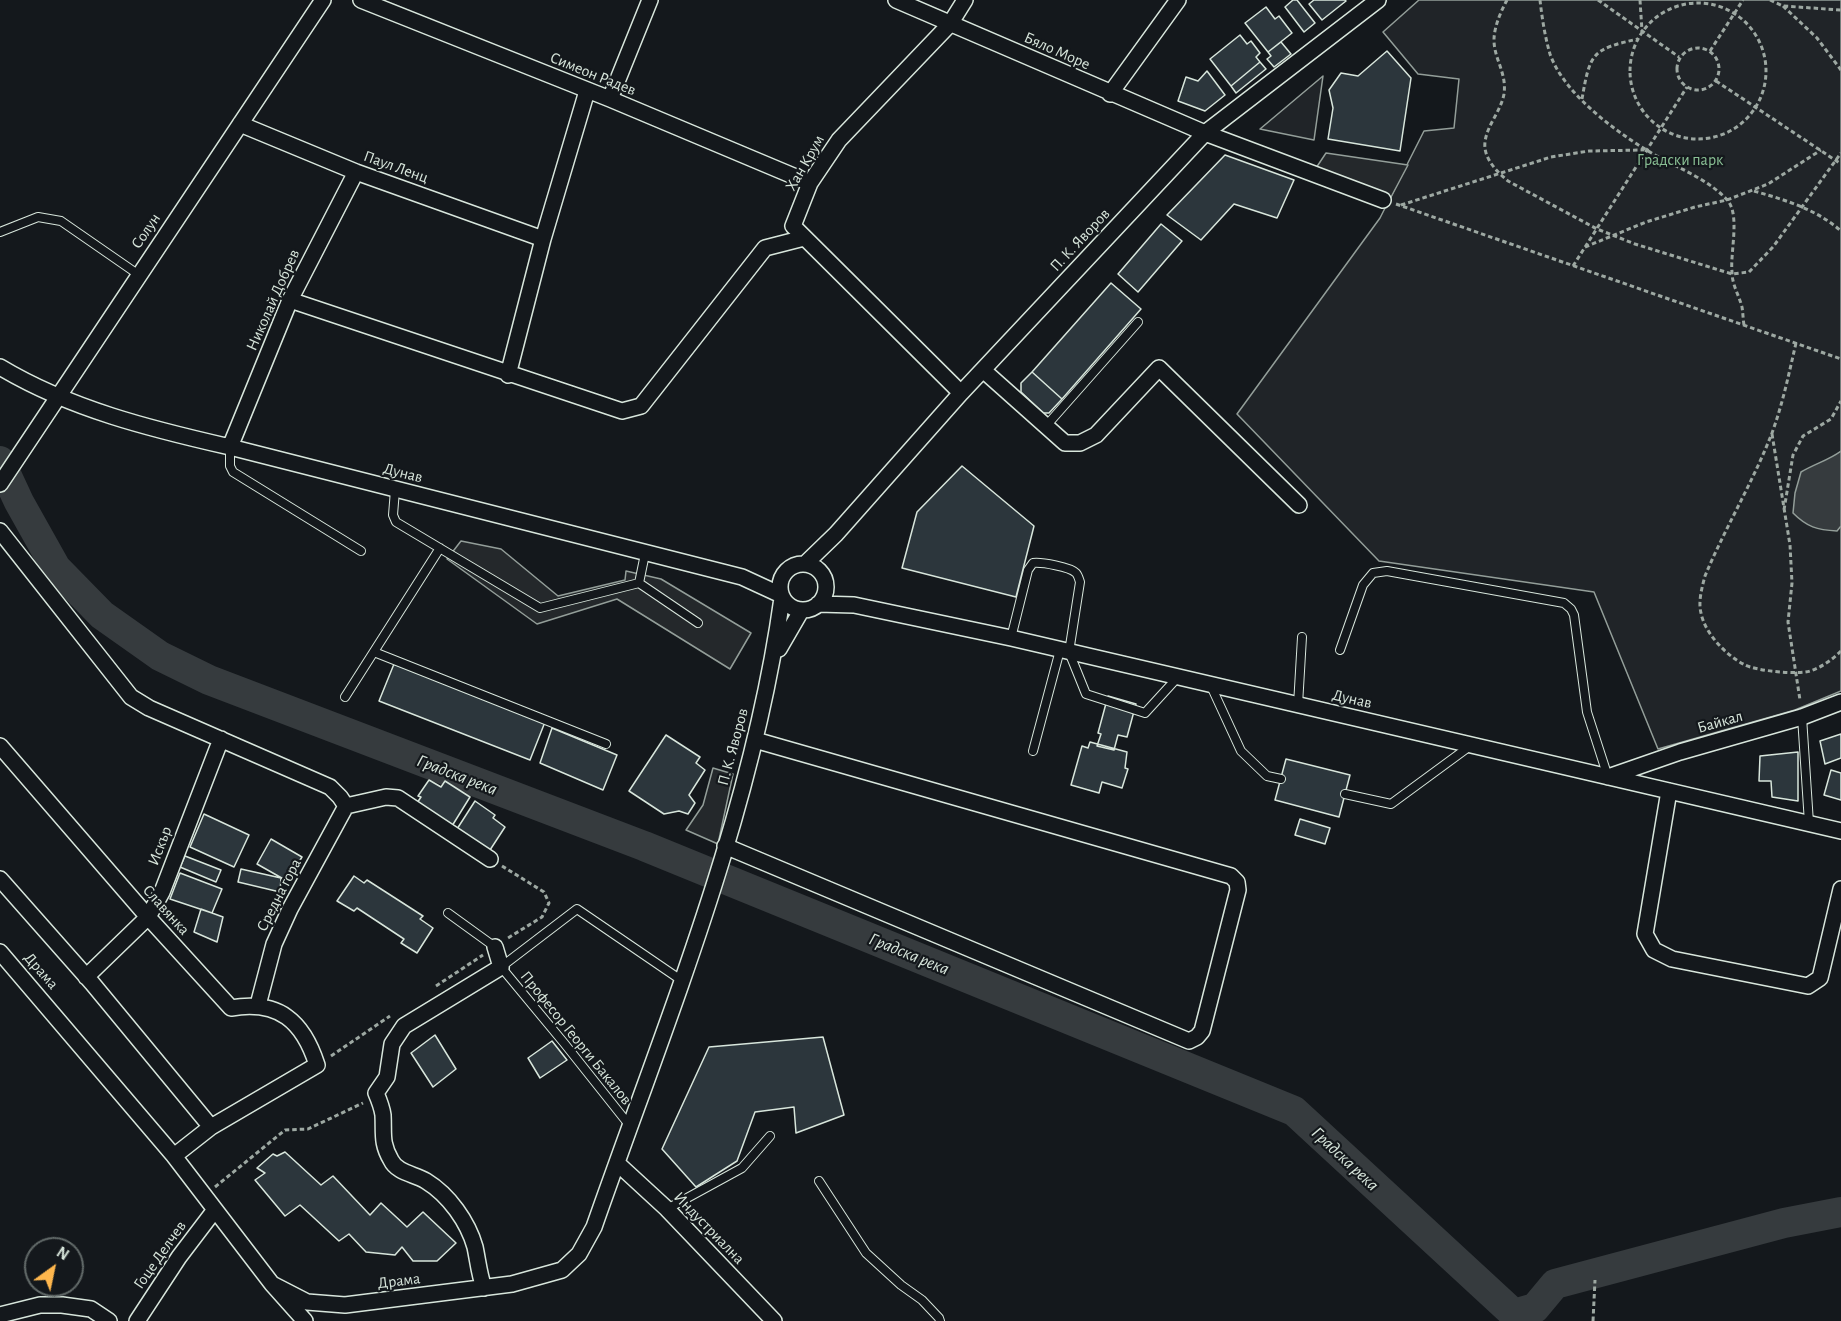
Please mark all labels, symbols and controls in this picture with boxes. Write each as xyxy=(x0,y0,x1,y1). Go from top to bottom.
street label: Бяло Море xyxy=(1021,28,1093,74)
street label: Симеон Радев xyxy=(547,48,639,100)
street label: Хан Крум xyxy=(781,132,829,194)
street label: Паул Ленц xyxy=(361,146,431,188)
park label: Градски парк xyxy=(1637,150,1723,170)
street label: П. К. Яворов xyxy=(1046,204,1114,276)
street label: Солун xyxy=(127,210,165,252)
street label: Николай Добрев xyxy=(242,246,304,354)
street label: Дунав xyxy=(381,459,425,487)
street label: Дунав xyxy=(1330,685,1374,713)
street label: П. К. Яворов xyxy=(713,706,753,788)
street label: Байкал xyxy=(1695,706,1745,738)
water label: Градска река xyxy=(414,750,500,800)
street label: Искър xyxy=(144,824,176,868)
street label: Средна гора xyxy=(253,855,305,935)
street label: Славянка xyxy=(138,881,194,939)
water label: Градска река xyxy=(866,928,952,980)
street label: Драма xyxy=(20,949,62,993)
street label: Професор Георги Бакалов xyxy=(516,967,636,1109)
water label: Градска река xyxy=(1307,1122,1383,1196)
street label: Индустриална xyxy=(670,1188,748,1268)
street label: Гоце Делчев xyxy=(130,1217,190,1293)
north arrow xyxy=(24,1237,84,1297)
text: N xyxy=(54,1244,72,1263)
street label: Драма xyxy=(377,1269,421,1293)

